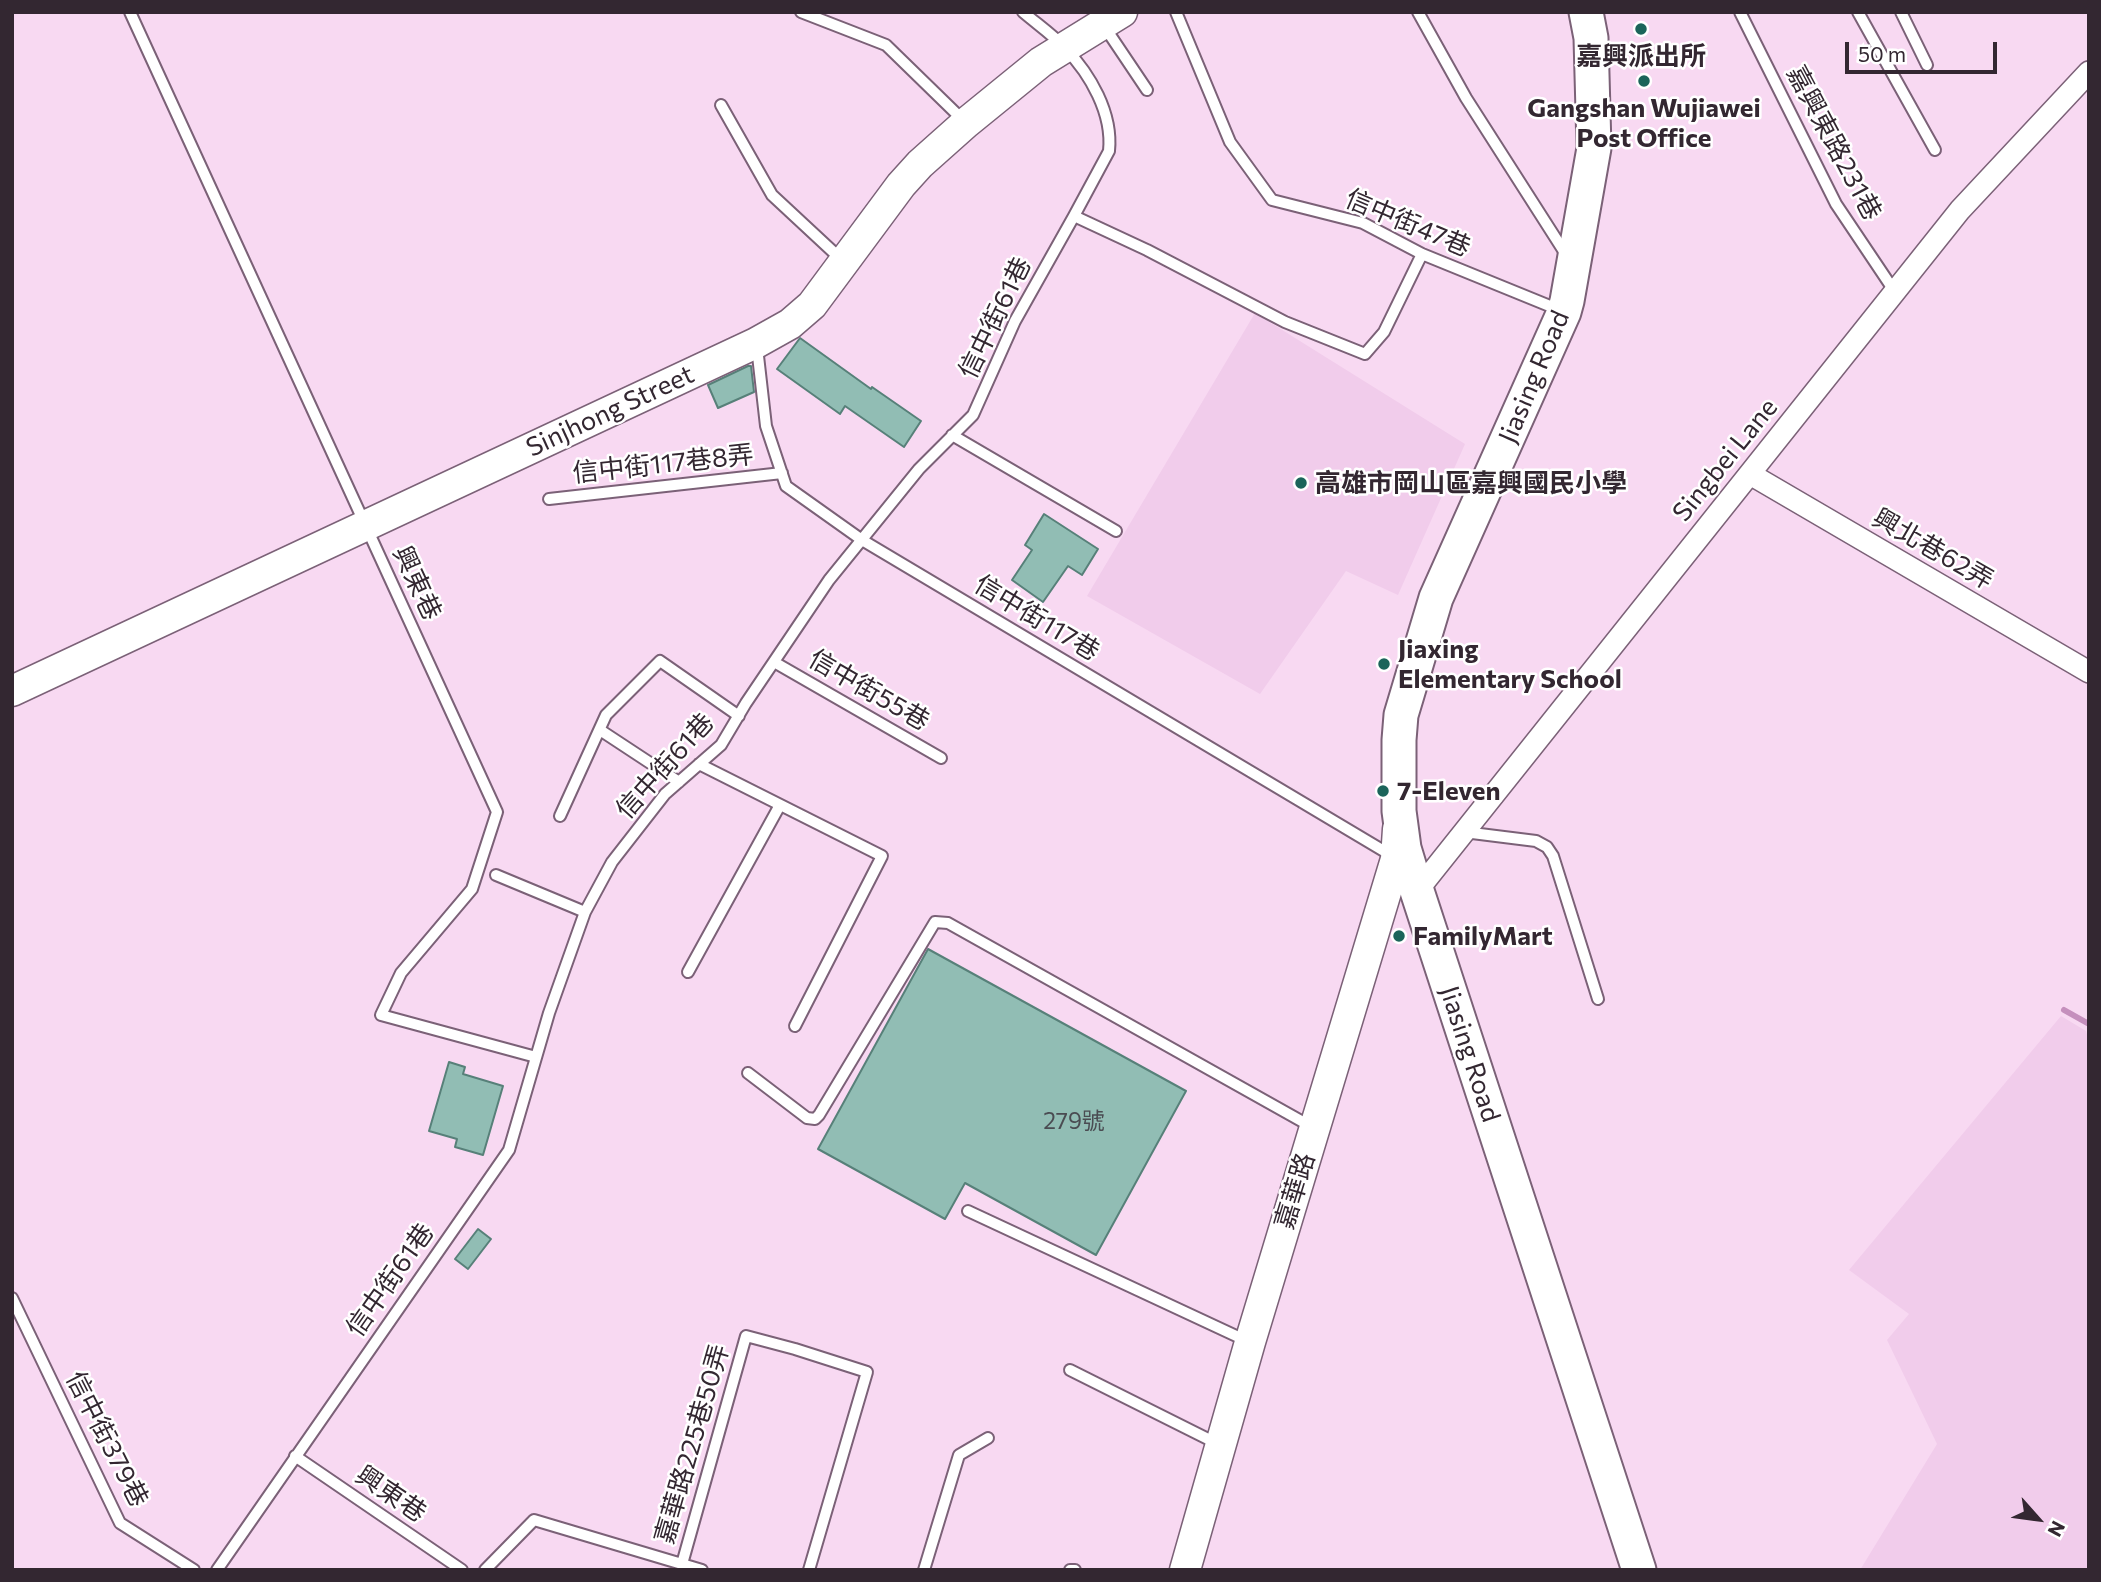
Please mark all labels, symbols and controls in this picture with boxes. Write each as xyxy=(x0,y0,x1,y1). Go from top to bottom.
marker: 嘉興派出所 xyxy=(1633,21,1649,37)
scale bar xyxy=(1849,28,2001,72)
place label: 嘉興派出所 xyxy=(1576,40,1706,72)
text: 50 m xyxy=(1858,41,1906,66)
street label: 嘉興東路231巷 xyxy=(1780,60,1888,226)
marker: Gangshan Wujiawei Post Office xyxy=(1636,73,1652,89)
place label: Gangshan Wujiawei Post Office xyxy=(1527,92,1761,154)
street label: 信中街47巷 xyxy=(1341,183,1475,263)
street label: 信中街61巷 xyxy=(952,252,1038,384)
street label: Jiasing Road xyxy=(1492,306,1576,448)
street label: Sinjhong Street xyxy=(521,359,699,463)
street label: Singbei Lane xyxy=(1666,392,1784,528)
street label: 信中街117巷8弄 xyxy=(571,439,755,489)
place label: 高雄市岡山區嘉興國民小學 xyxy=(1315,467,1627,499)
marker: 高雄市岡山區嘉興國民小學 xyxy=(1293,475,1309,491)
street label: 興北巷62弄 xyxy=(1867,502,1999,596)
street label: 興東巷 xyxy=(386,541,448,625)
street label: 信中街117巷 xyxy=(969,569,1105,667)
place label: Jiaxing Elementary School xyxy=(1398,633,1622,694)
street label: 信中街55巷 xyxy=(803,643,935,737)
marker: Jiaxing Elementary School xyxy=(1376,656,1392,672)
street label: 信中街61巷 xyxy=(610,707,720,825)
place label: 7-Eleven xyxy=(1397,775,1501,807)
marker: 7-Eleven xyxy=(1375,783,1391,799)
place label: FamilyMart xyxy=(1413,920,1553,952)
marker: FamilyMart xyxy=(1391,928,1407,944)
street label: Jiasing Road xyxy=(1433,982,1507,1126)
house number: 279號 xyxy=(1043,1107,1105,1135)
street label: 嘉華路 xyxy=(1269,1149,1321,1233)
street label: 信中街61巷 xyxy=(340,1217,440,1343)
street label: 嘉華路225巷50弄 xyxy=(649,1341,735,1547)
street label: 信中街379巷 xyxy=(59,1366,155,1512)
street label: 興東巷 xyxy=(350,1459,432,1529)
north arrow xyxy=(2003,1484,2073,1554)
text: N xyxy=(2043,1517,2070,1541)

